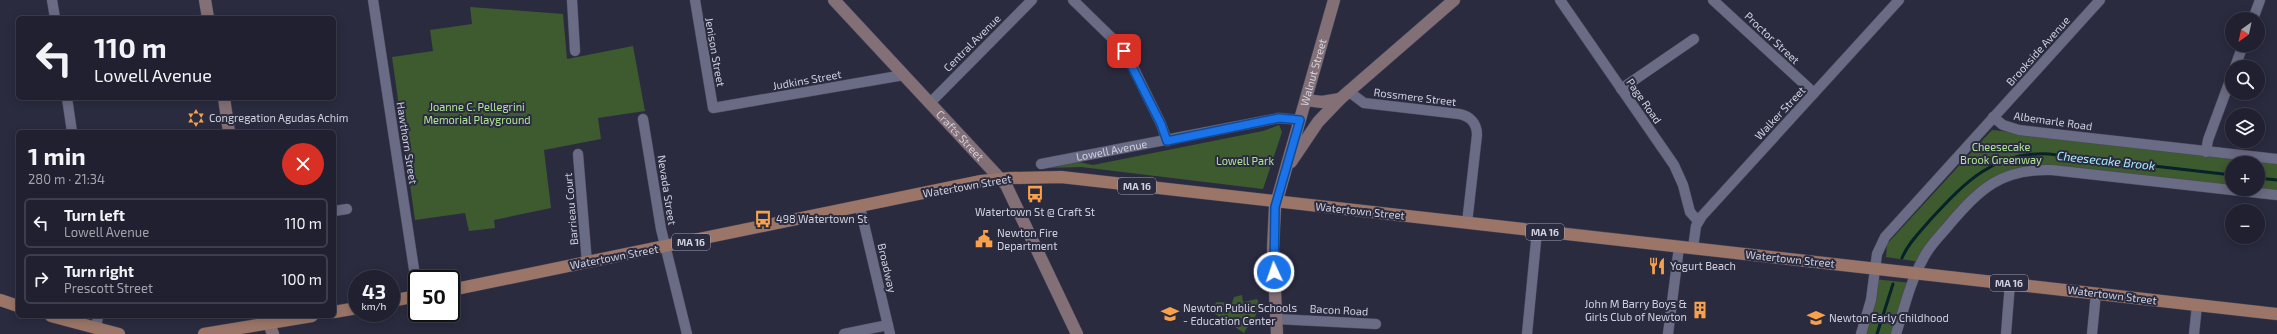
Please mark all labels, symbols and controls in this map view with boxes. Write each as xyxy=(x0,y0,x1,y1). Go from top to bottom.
street label: Proctor Street xyxy=(1742,9,1802,66)
street label: Central Avenue xyxy=(940,11,1003,74)
north arrow xyxy=(2225,12,2265,52)
map controls xyxy=(2225,12,2265,244)
street label: Brookside Avenue xyxy=(2003,13,2072,88)
street label: Jenison Street xyxy=(703,16,728,88)
text: 110 m xyxy=(94,30,167,64)
icon: left xyxy=(28,32,80,84)
pin xyxy=(1107,34,1141,68)
street label: Walnut Street xyxy=(1297,37,1329,108)
icon: arrive xyxy=(1113,40,1135,62)
button: search xyxy=(2225,60,2265,100)
text: Lowell Avenue xyxy=(94,64,212,86)
street label: Judkins Street xyxy=(771,67,842,92)
street label: Page Road xyxy=(1624,76,1665,126)
street label: Walker Street xyxy=(1752,83,1808,142)
street label: Rossmere Street xyxy=(1373,85,1457,108)
park label: Joanne C. Pellegrini Memorial Playground xyxy=(423,100,531,126)
street label: Hawthorn Street xyxy=(395,101,420,185)
street label: Crafts Street xyxy=(934,107,987,163)
synagogue icon: Congregation Agudas Achim xyxy=(186,108,206,128)
button: layers xyxy=(2225,108,2265,148)
street label: Albemarle Road xyxy=(2013,109,2093,132)
place label: Congregation Agudas Achim xyxy=(209,111,348,124)
street label: Lowell Avenue xyxy=(1075,137,1148,163)
park label: Cheesecake Brook Greenway xyxy=(1960,140,2042,166)
text: 1 min xyxy=(28,141,86,170)
button: close xyxy=(282,143,324,185)
water label: Cheesecake Brook xyxy=(2056,148,2156,172)
street label: Nevada Street xyxy=(656,154,679,226)
park label: Lowell Park xyxy=(1216,154,1274,167)
button: + xyxy=(2225,156,2265,196)
text: 280 m · 21:34 xyxy=(28,171,105,187)
street label: Watertown Street xyxy=(922,171,1012,200)
street label: Barrieau Court xyxy=(561,172,580,246)
road number: MA 16 xyxy=(1118,178,1156,194)
bus stop icon: Watertown St @ Craft St xyxy=(1025,184,1045,204)
street label: Watertown Street xyxy=(1315,199,1405,222)
button: − xyxy=(2225,204,2265,244)
place label: Watertown St @ Craft St xyxy=(975,205,1095,218)
text: Turn left xyxy=(64,206,125,224)
bus stop icon: 498 Watertown St xyxy=(753,209,773,229)
icon: left xyxy=(30,212,52,234)
place label: 498 Watertown St xyxy=(776,212,868,225)
text: 110 m xyxy=(285,214,322,232)
text: Lowell Avenue xyxy=(64,224,149,240)
road number: MA 16 xyxy=(1526,224,1564,240)
place label: Newton Fire Department xyxy=(997,226,1058,252)
public building icon: Newton Fire Department xyxy=(974,229,994,249)
road number: MA 16 xyxy=(672,234,710,250)
street label: Watertown Street xyxy=(569,242,659,271)
street label: Broadway xyxy=(875,242,900,294)
street label: Watertown Street xyxy=(1745,247,1835,270)
position arrow xyxy=(1253,251,1295,293)
restaurant icon: Yogurt Beach xyxy=(1647,256,1667,276)
place label: Yogurt Beach xyxy=(1670,259,1736,272)
text: Turn right xyxy=(64,262,134,280)
icon: right xyxy=(30,268,52,290)
text: 100 m xyxy=(281,270,322,288)
speed limit sign: 50 xyxy=(408,270,460,322)
road number: MA 16 xyxy=(1990,275,2028,291)
text: 43 xyxy=(362,279,386,303)
text: Prescott Street xyxy=(64,280,153,296)
street label: Watertown Street xyxy=(2067,283,2157,306)
place label: John M Barry Boys & Girls Club of Newton xyxy=(1585,297,1687,323)
text: km/h xyxy=(362,300,386,312)
building icon: John M Barry Boys & Girls Club of Newton xyxy=(1690,300,1710,320)
place label: Newton Public Schools - Education Center xyxy=(1183,301,1298,327)
street label: Bacon Road xyxy=(1309,301,1369,318)
school or university icon: Newton Public Schools - Education Center xyxy=(1160,304,1180,324)
school or university icon: Newton Early Childhood xyxy=(1806,308,1826,328)
place label: Newton Early Childhood xyxy=(1829,311,1949,324)

